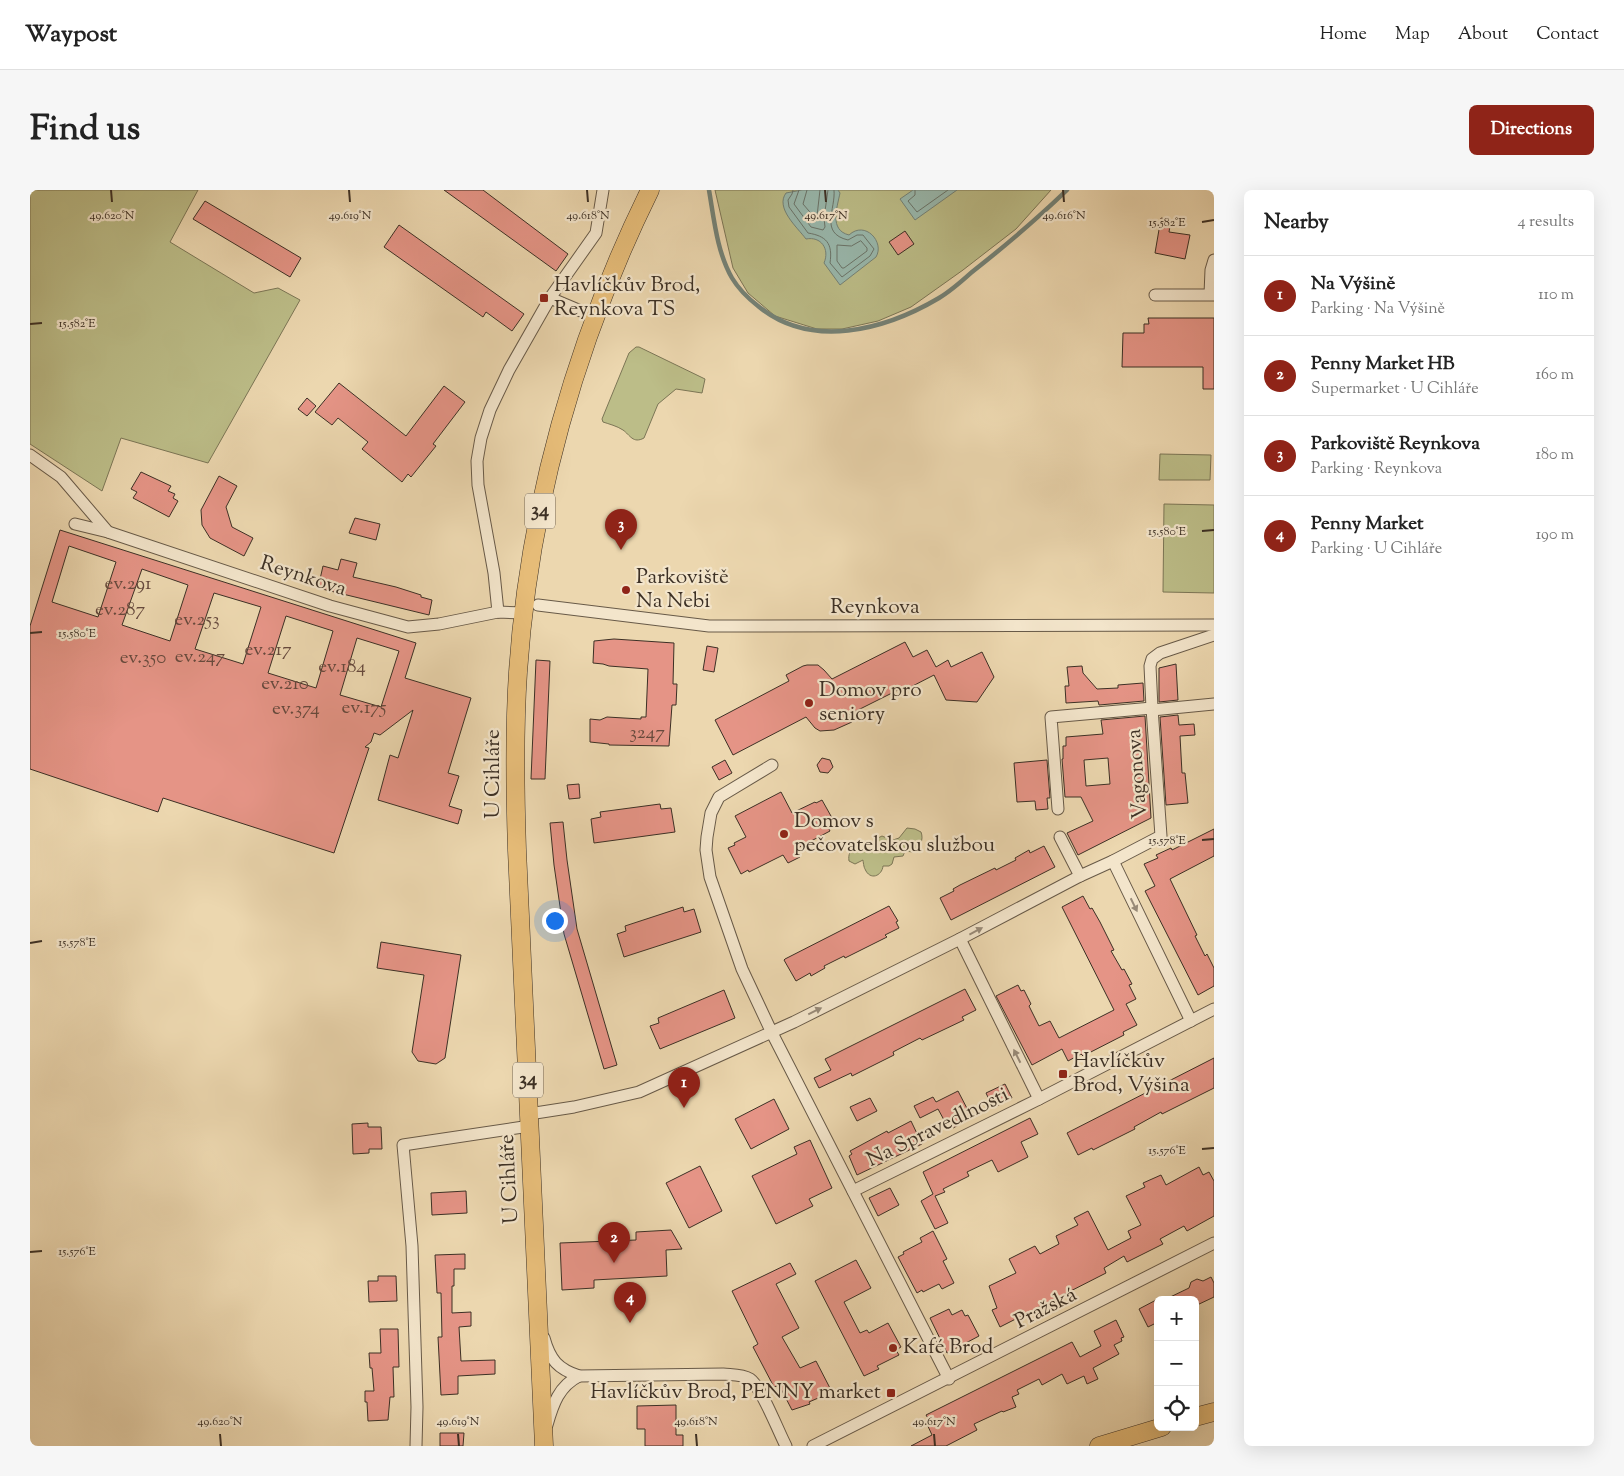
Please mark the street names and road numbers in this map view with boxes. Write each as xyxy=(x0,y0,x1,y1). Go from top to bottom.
road number: 34 xyxy=(525,494,555,528)
street label: Reynkova xyxy=(256,549,350,605)
street label: Reynkova xyxy=(830,593,920,623)
street label: Vagonova xyxy=(1120,728,1156,820)
street label: U Cihláře xyxy=(479,729,509,819)
road number: 34 xyxy=(513,1062,543,1098)
street label: Na Spravedlnosti xyxy=(862,1080,1014,1176)
street label: U Cihláře xyxy=(493,1134,527,1224)
street label: Pražská xyxy=(1010,1280,1083,1337)

